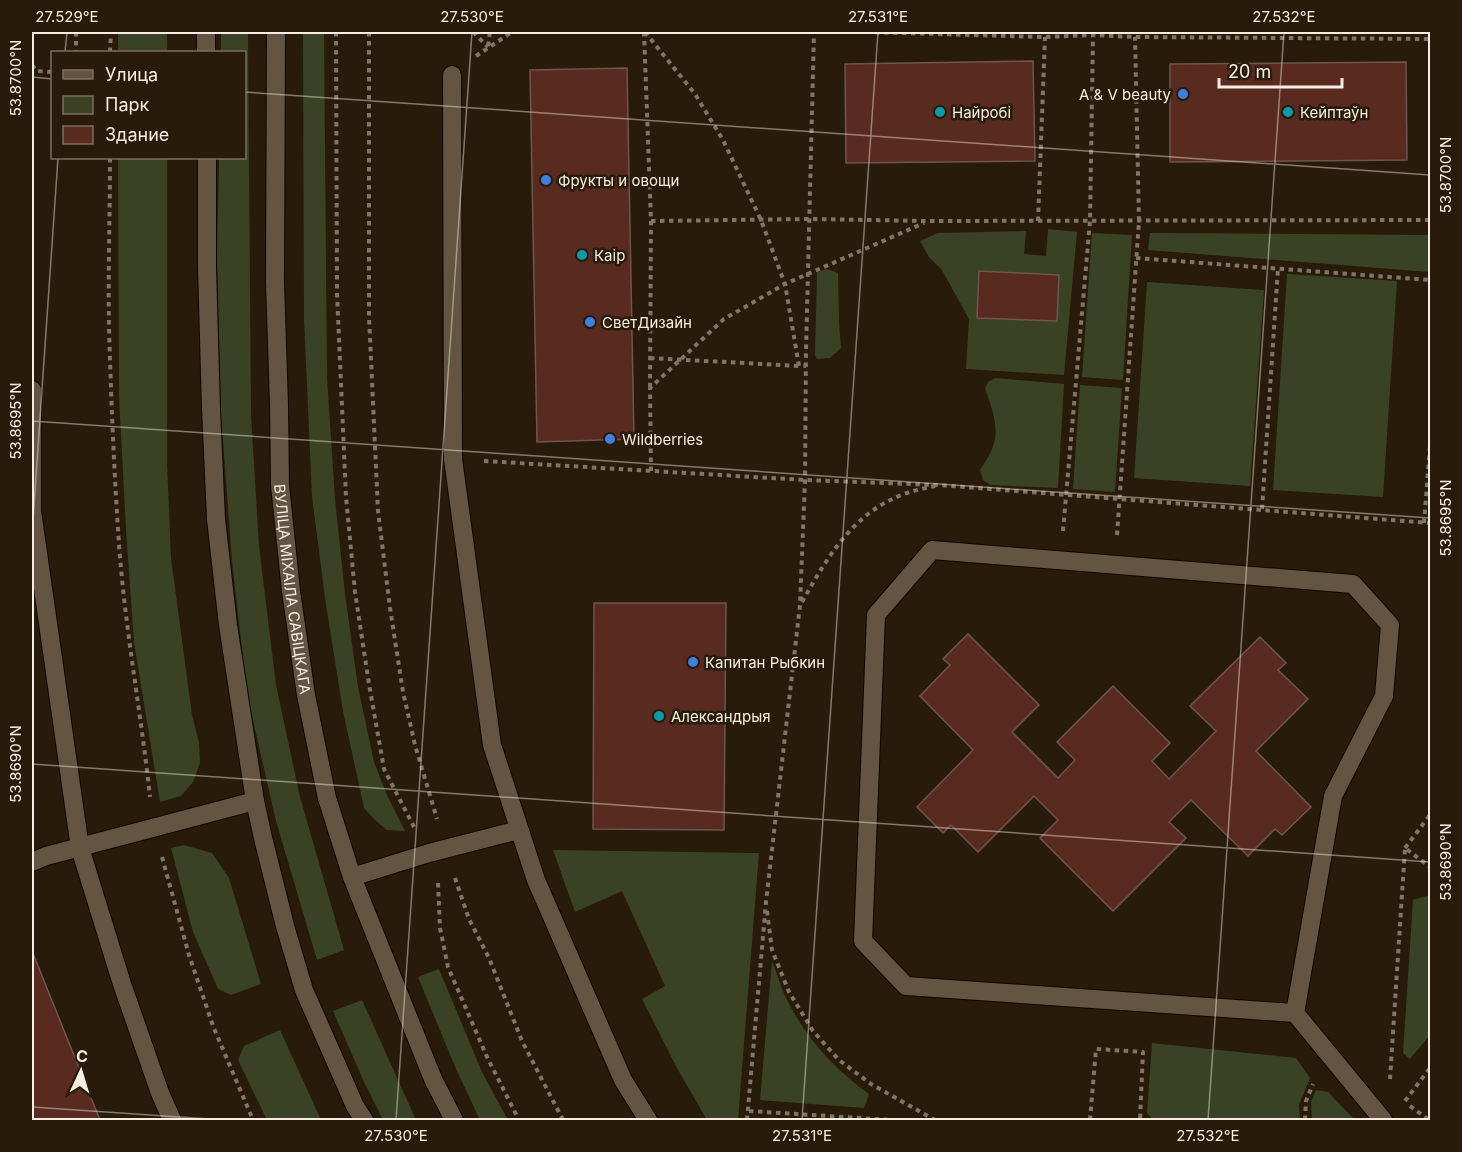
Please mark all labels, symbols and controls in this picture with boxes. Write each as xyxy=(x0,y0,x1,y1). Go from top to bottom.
text: 27.529°E xyxy=(35,7,99,26)
text: 27.530°E xyxy=(440,7,504,26)
text: 27.531°E xyxy=(848,7,908,26)
text: 27.532°E xyxy=(1252,7,1316,26)
text: 53.8700°N xyxy=(6,40,25,116)
legend xyxy=(51,51,246,159)
scale bar xyxy=(1219,51,1342,89)
text: 20 m xyxy=(1228,61,1271,82)
text: Улица xyxy=(105,64,158,85)
place label: A & V beauty xyxy=(1079,85,1172,104)
marker: A & V beauty xyxy=(1176,87,1190,101)
text: Парк xyxy=(105,94,150,115)
place label: Найробі xyxy=(952,103,1011,122)
place label: Кейптаўн xyxy=(1300,103,1368,122)
marker: Найробі xyxy=(933,105,947,119)
marker: Кейптаўн xyxy=(1281,105,1295,119)
text: Здание xyxy=(105,124,169,145)
text: 53.8700°N xyxy=(1436,137,1455,213)
place label: Фрукты и овощи xyxy=(558,171,679,190)
marker: Фрукты и овощи xyxy=(539,173,553,187)
place label: Каір xyxy=(594,246,625,265)
marker: Каір xyxy=(575,248,589,262)
place label: СветДизайн xyxy=(602,313,692,332)
marker: СветДизайн xyxy=(583,315,597,329)
text: 53.8695°N xyxy=(6,382,25,460)
place label: Wildberries xyxy=(622,430,703,449)
marker: Wildberries xyxy=(603,432,617,446)
text: 53.8695°N xyxy=(1436,479,1455,557)
street label: ВУЛІЦА МІХАІЛА САВІЦКАГА xyxy=(270,483,315,696)
place label: Капитан Рыбкин xyxy=(705,653,825,672)
marker: Капитан Рыбкин xyxy=(686,655,700,669)
place label: Александрыя xyxy=(671,707,771,726)
marker: Александрыя xyxy=(652,709,666,723)
text: 53.8690°N xyxy=(6,725,25,803)
text: 53.8690°N xyxy=(1436,823,1455,901)
north arrow xyxy=(51,1041,111,1101)
text: С xyxy=(75,1046,89,1066)
text: 27.530°E xyxy=(364,1126,428,1145)
text: 27.531°E xyxy=(772,1126,832,1145)
text: 27.532°E xyxy=(1176,1126,1240,1145)

